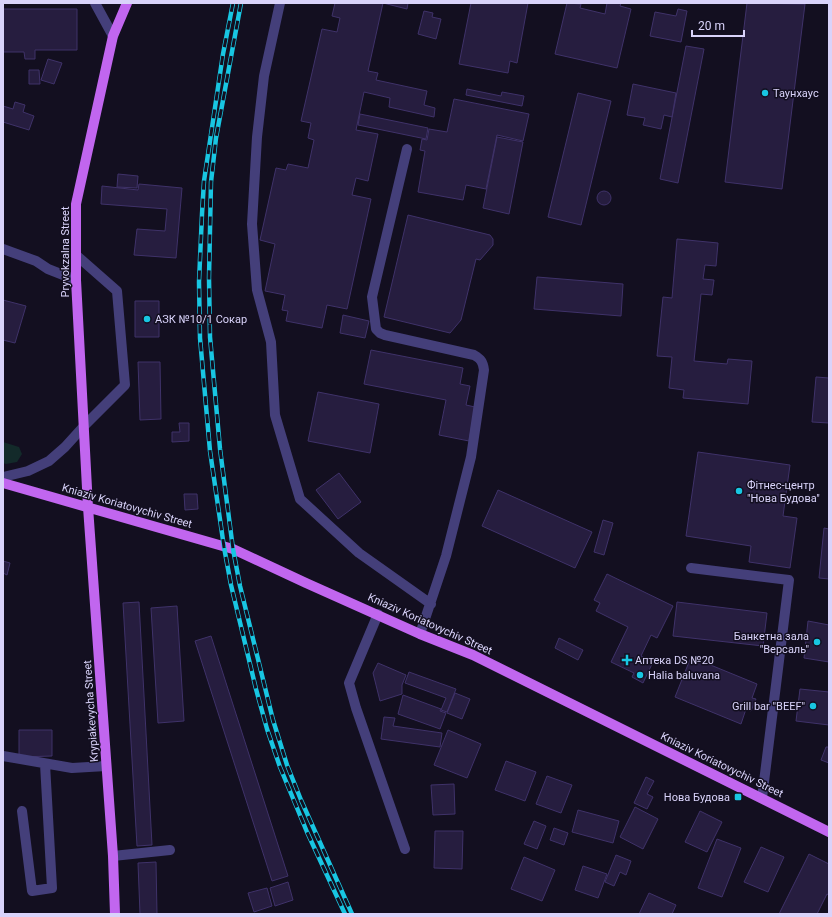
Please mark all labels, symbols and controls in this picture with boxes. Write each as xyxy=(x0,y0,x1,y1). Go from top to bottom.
scale bar xyxy=(692,12,744,38)
text: 20 m xyxy=(698,19,725,33)
place label: Таунхаус xyxy=(773,87,819,100)
marker: Таунхаус xyxy=(760,88,770,98)
street label: Pryvokzalna Street xyxy=(59,206,72,298)
place label: АЗК №10/1 Сокар xyxy=(155,313,247,326)
marker: АЗК №10/1 Сокар xyxy=(142,314,152,324)
place label: Фітнес-центр "Нова Будова" xyxy=(747,479,820,505)
street label: Kniaziv Koriatovychiv Street xyxy=(60,481,194,531)
marker: Фітнес-центр "Нова Будова" xyxy=(734,486,744,496)
street label: Kniaziv Koriatovychiv Street xyxy=(366,591,495,658)
place label: Банкетна зала "Версаль" xyxy=(734,630,809,656)
marker: Банкетна зала "Версаль" xyxy=(812,637,822,647)
place label: Аптека DS №20 xyxy=(635,654,714,667)
marker: Аптека DS №20 xyxy=(622,655,632,665)
street label: Krypiakevycha Street xyxy=(81,659,101,762)
place label: Halia baluvana xyxy=(648,669,720,682)
marker: Halia baluvana xyxy=(635,670,645,680)
place label: Grill bar "BEEF" xyxy=(732,700,805,713)
marker: Grill bar "BEEF" xyxy=(808,701,818,711)
street label: Kniaziv Koriatovychiv Street xyxy=(659,730,786,801)
place label: Нова Будова xyxy=(664,791,730,804)
marker: Нова Будова xyxy=(733,792,743,802)

